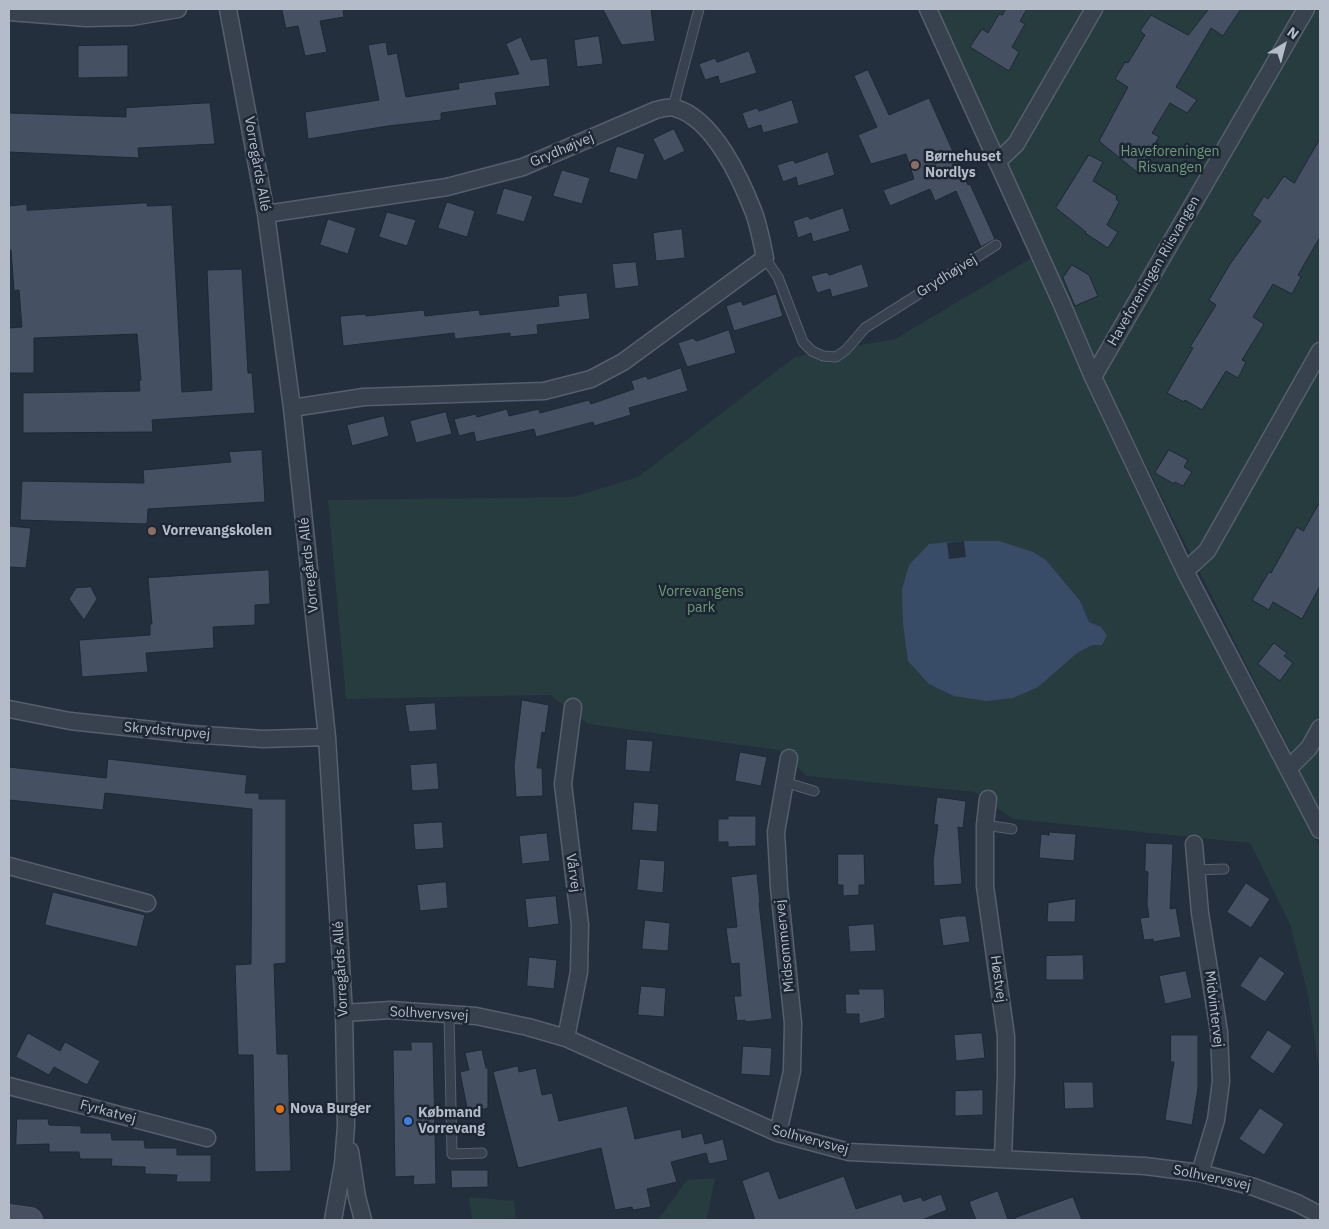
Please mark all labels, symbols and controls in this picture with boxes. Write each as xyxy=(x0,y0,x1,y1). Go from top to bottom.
north arrow xyxy=(1259,20,1309,70)
text: N xyxy=(1284,23,1302,43)
street label: Vorregårds Allé xyxy=(240,115,274,213)
street label: Grydhøjvej xyxy=(528,129,596,171)
park label: Haveforeningen Risvangen xyxy=(1120,144,1220,176)
place label: Børnehuset Nordlys xyxy=(925,149,1001,182)
marker: Børnehuset Nordlys xyxy=(909,159,921,171)
street label: Haveforeningen Riisvangen xyxy=(1104,193,1204,349)
street label: Grydhøjvej xyxy=(914,251,980,301)
street label: Vorregårds Allé xyxy=(296,516,322,614)
place label: Vorrevangskolen xyxy=(162,523,272,539)
marker: Vorrevangskolen xyxy=(146,525,158,537)
park label: Vorrevangens park xyxy=(658,584,744,616)
street label: Skrydstrupvej xyxy=(123,719,211,743)
street label: Vårvej xyxy=(562,853,584,893)
street label: Midsommervej xyxy=(772,899,798,993)
street label: Vorregårds Allé xyxy=(330,921,352,1017)
street label: Høstvej xyxy=(986,954,1010,1004)
street label: Midvintervej xyxy=(1201,970,1227,1048)
street label: Solhvervsvej xyxy=(389,1004,469,1024)
street label: Fyrkatvej xyxy=(78,1096,138,1128)
place label: Nova Burger xyxy=(290,1101,371,1117)
marker: Nova Burger xyxy=(274,1103,286,1115)
place label: Købmand Vorrevang xyxy=(418,1105,485,1138)
marker: Købmand Vorrevang xyxy=(402,1115,414,1127)
street label: Solhvervsvej xyxy=(770,1122,850,1158)
street label: Solhvervsvej xyxy=(1172,1162,1252,1194)

